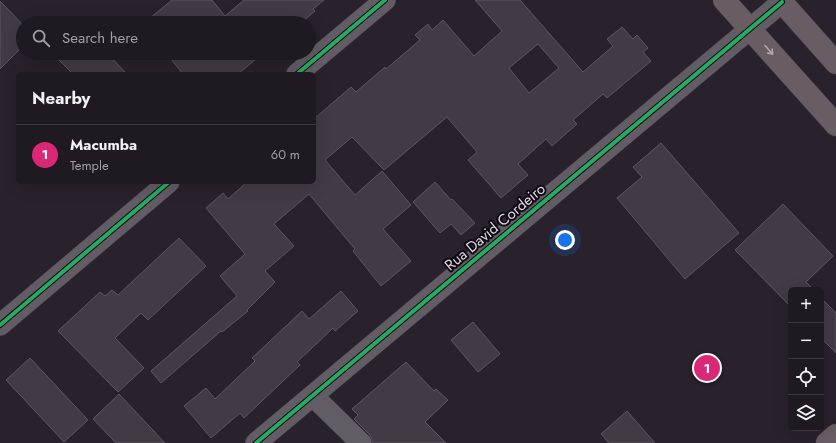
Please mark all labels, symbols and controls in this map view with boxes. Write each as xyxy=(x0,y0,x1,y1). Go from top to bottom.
search box xyxy=(16,16,316,60)
icon: search xyxy=(30,27,52,49)
text: Search here xyxy=(62,27,138,49)
one-way arrow xyxy=(764,45,773,55)
text: Nearby xyxy=(32,86,90,110)
text: Macumba xyxy=(70,134,137,156)
text: 1 xyxy=(42,145,48,164)
text: 60 m xyxy=(271,145,300,164)
text: Temple xyxy=(70,156,109,175)
street label: Rua David Cordeiro xyxy=(440,178,550,276)
your location xyxy=(555,230,575,250)
map controls xyxy=(788,287,824,431)
button: + xyxy=(788,287,824,323)
button: − xyxy=(788,323,824,359)
pin: 1 xyxy=(694,353,720,383)
button: locate xyxy=(788,359,824,395)
button: layers xyxy=(788,395,824,431)

